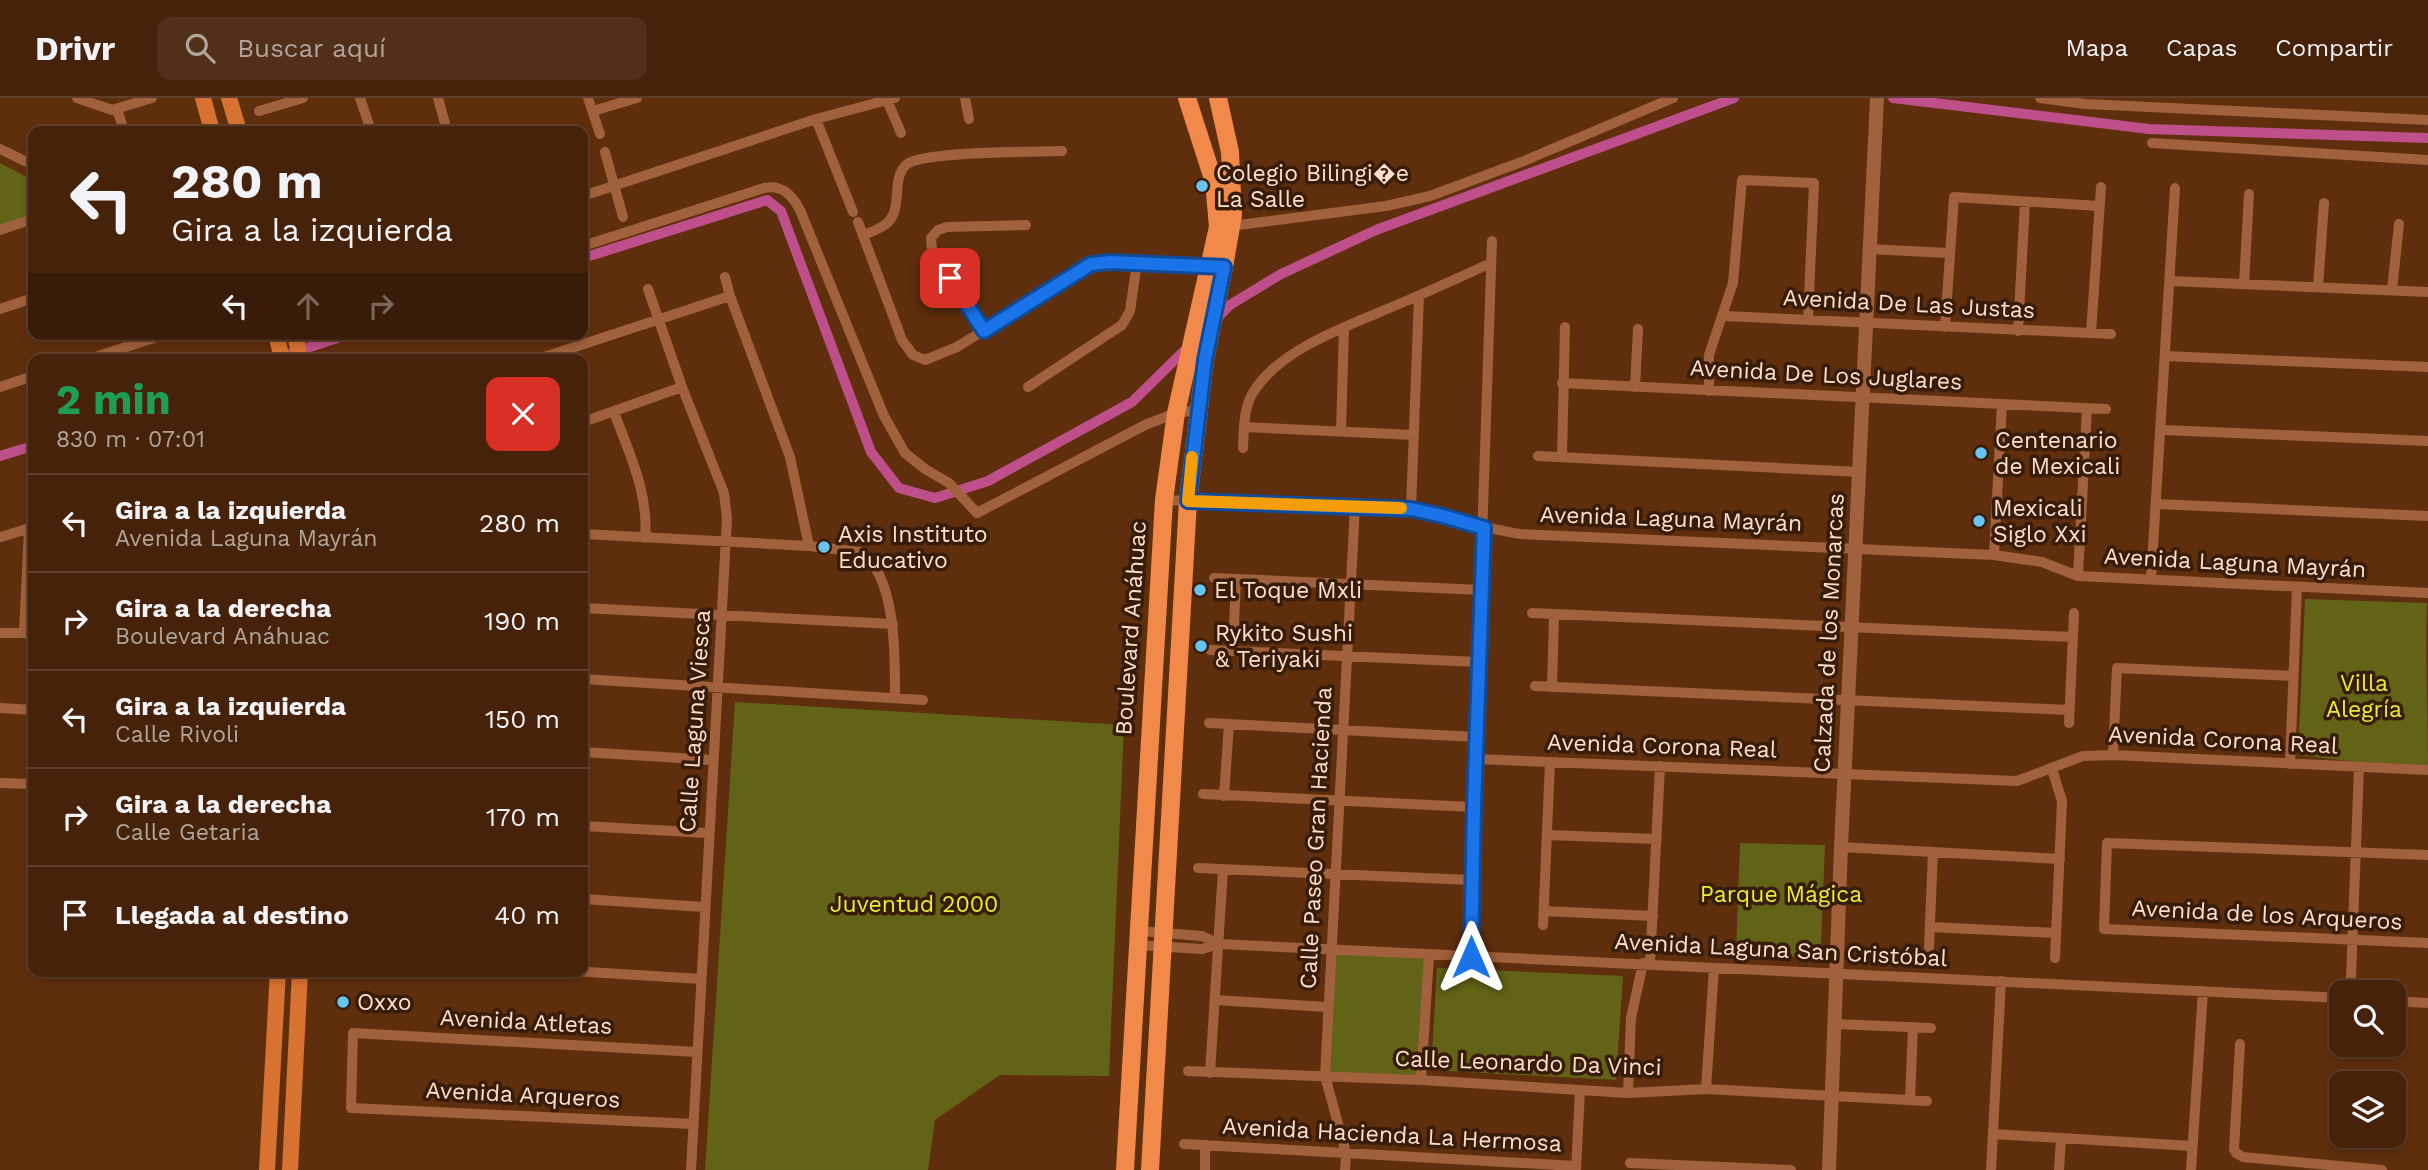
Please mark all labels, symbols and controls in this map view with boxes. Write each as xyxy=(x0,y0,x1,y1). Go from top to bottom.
search box xyxy=(157,17,647,80)
text: Drivr xyxy=(35,29,115,68)
icon: search xyxy=(181,29,219,67)
text: Buscar aquí xyxy=(237,33,386,63)
text: Mapa xyxy=(2065,34,2128,62)
text: Capas xyxy=(2166,34,2237,62)
text: Compartir xyxy=(2275,34,2393,62)
text: 280 m xyxy=(171,152,323,210)
icon: left xyxy=(56,154,147,245)
place label: Colegio Bilingi�e La Salle xyxy=(1216,160,1409,213)
marker: Colegio Bilingi�e La Salle xyxy=(1194,178,1210,194)
text: Gira a la izquierda xyxy=(171,211,453,249)
pin xyxy=(920,248,980,308)
icon: arrive xyxy=(931,259,969,297)
street label: Avenida De Las Justas xyxy=(1782,284,2036,324)
icon: left xyxy=(216,287,254,325)
icon: ahead xyxy=(289,287,327,325)
icon: right xyxy=(362,287,400,325)
street label: Avenida De Los Juglares xyxy=(1689,354,1963,396)
text: 2 min xyxy=(56,375,171,424)
button: close xyxy=(486,377,560,451)
text: 830 m · 07:01 xyxy=(56,426,205,453)
place label: Centenario de Mexicali xyxy=(1995,427,2120,480)
marker: Centenario de Mexicali xyxy=(1973,445,1989,461)
street label: Calzada de los Monarcas xyxy=(1808,493,1850,773)
text: Gira a la izquierda xyxy=(115,495,346,525)
place label: Mexicali Siglo Xxi xyxy=(1993,495,2087,548)
street label: Avenida Laguna Mayrán xyxy=(1539,501,1803,537)
icon: left xyxy=(56,504,94,542)
text: 280 m xyxy=(479,508,560,538)
marker: Mexicali Siglo Xxi xyxy=(1971,513,1987,529)
street label: Boulevard Anáhuac xyxy=(1110,520,1152,736)
place label: Axis Instituto Educativo xyxy=(838,521,988,574)
text: Avenida Laguna Mayrán xyxy=(115,525,378,552)
marker: Axis Instituto Educativo xyxy=(816,539,832,555)
street label: Avenida Laguna Mayrán xyxy=(2103,543,2367,583)
place label: El Toque Mxli xyxy=(1214,577,1362,604)
marker: El Toque Mxli xyxy=(1192,582,1208,598)
text: Gira a la derecha xyxy=(115,593,331,623)
icon: right xyxy=(56,602,94,640)
text: 190 m xyxy=(484,606,560,636)
street label: Calle Laguna Viesca xyxy=(674,609,716,833)
place label: Rykito Sushi & Teriyaki xyxy=(1215,620,1353,673)
text: Boulevard Anáhuac xyxy=(115,623,330,650)
marker: Rykito Sushi & Teriyaki xyxy=(1193,638,1209,654)
park label: Villa Alegría xyxy=(2326,670,2402,723)
street label: Calle Paseo Gran Hacienda xyxy=(1295,686,1337,990)
text: Gira a la izquierda xyxy=(115,691,346,721)
icon: left xyxy=(56,700,94,738)
text: 150 m xyxy=(485,704,560,734)
text: Calle Rivoli xyxy=(115,721,239,748)
street label: Avenida Corona Real xyxy=(2107,721,2339,759)
street label: Avenida Corona Real xyxy=(1547,728,1777,764)
text: Gira a la derecha xyxy=(115,789,331,819)
icon: right xyxy=(56,798,94,836)
text: 170 m xyxy=(486,802,560,832)
text: Calle Getaria xyxy=(115,819,260,846)
park label: Parque Mágica xyxy=(1700,881,1862,908)
park label: Juventud 2000 xyxy=(830,891,998,918)
street label: Avenida de los Arqueros xyxy=(2131,894,2403,936)
icon: arrive xyxy=(56,896,94,934)
text: Llegada al destino xyxy=(115,900,349,930)
text: 40 m xyxy=(494,900,560,930)
position arrow xyxy=(1434,920,1508,994)
street label: Avenida Laguna San Cristóbal xyxy=(1614,928,1948,972)
map controls xyxy=(2329,980,2406,1148)
button: search xyxy=(2329,980,2406,1057)
place label: Oxxo xyxy=(357,989,412,1016)
marker: Oxxo xyxy=(335,994,351,1010)
street label: Avenida Atletas xyxy=(439,1004,613,1040)
street label: Calle Leonardo Da Vinci xyxy=(1394,1045,1662,1081)
button: layers xyxy=(2329,1071,2406,1148)
street label: Avenida Arqueros xyxy=(425,1076,621,1114)
street label: Avenida Hacienda La Hermosa xyxy=(1221,1113,1563,1157)

